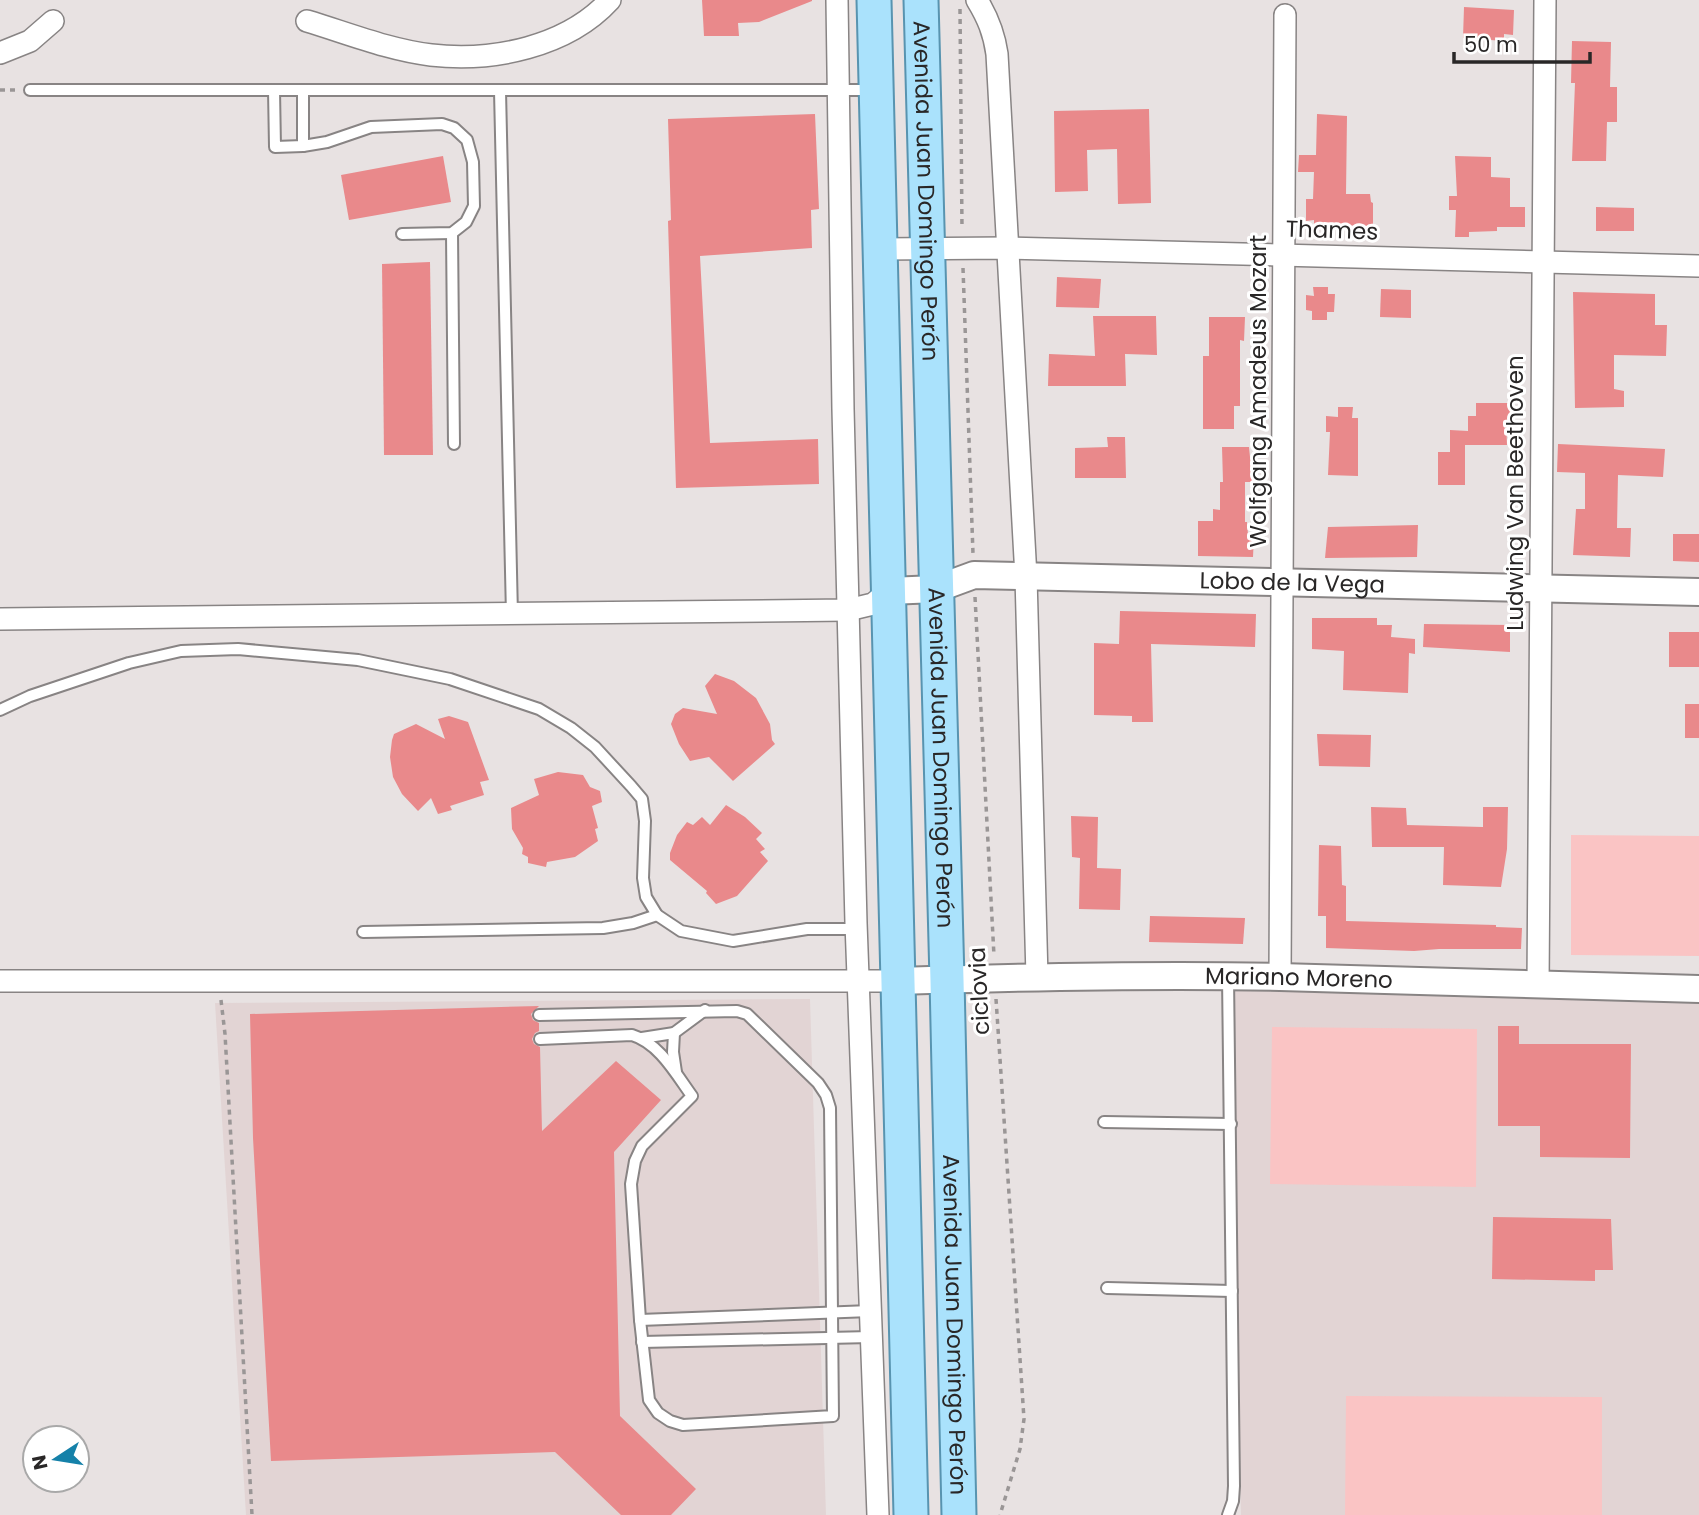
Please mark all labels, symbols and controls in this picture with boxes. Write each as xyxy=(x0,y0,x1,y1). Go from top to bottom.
street label: Avenida Juan Domingo Perón xyxy=(906,20,947,362)
scale bar xyxy=(1454,21,1590,65)
text: 50 m xyxy=(1464,30,1518,59)
street label: Thames xyxy=(1285,212,1379,248)
street label: Wolfgang Amadeus Mozart xyxy=(1242,235,1274,547)
street label: Ludwing Van Beethoven xyxy=(1499,355,1531,631)
street label: Lobo de la Vega xyxy=(1199,564,1385,601)
street label: Avenida Juan Domingo Perón xyxy=(921,587,962,929)
street label: ciclovia xyxy=(961,946,997,1036)
street label: Mariano Moreno xyxy=(1205,960,1393,996)
street label: Avenida Juan Domingo Perón xyxy=(935,1154,975,1495)
north arrow xyxy=(21,1424,91,1494)
text: N xyxy=(25,1453,55,1472)

